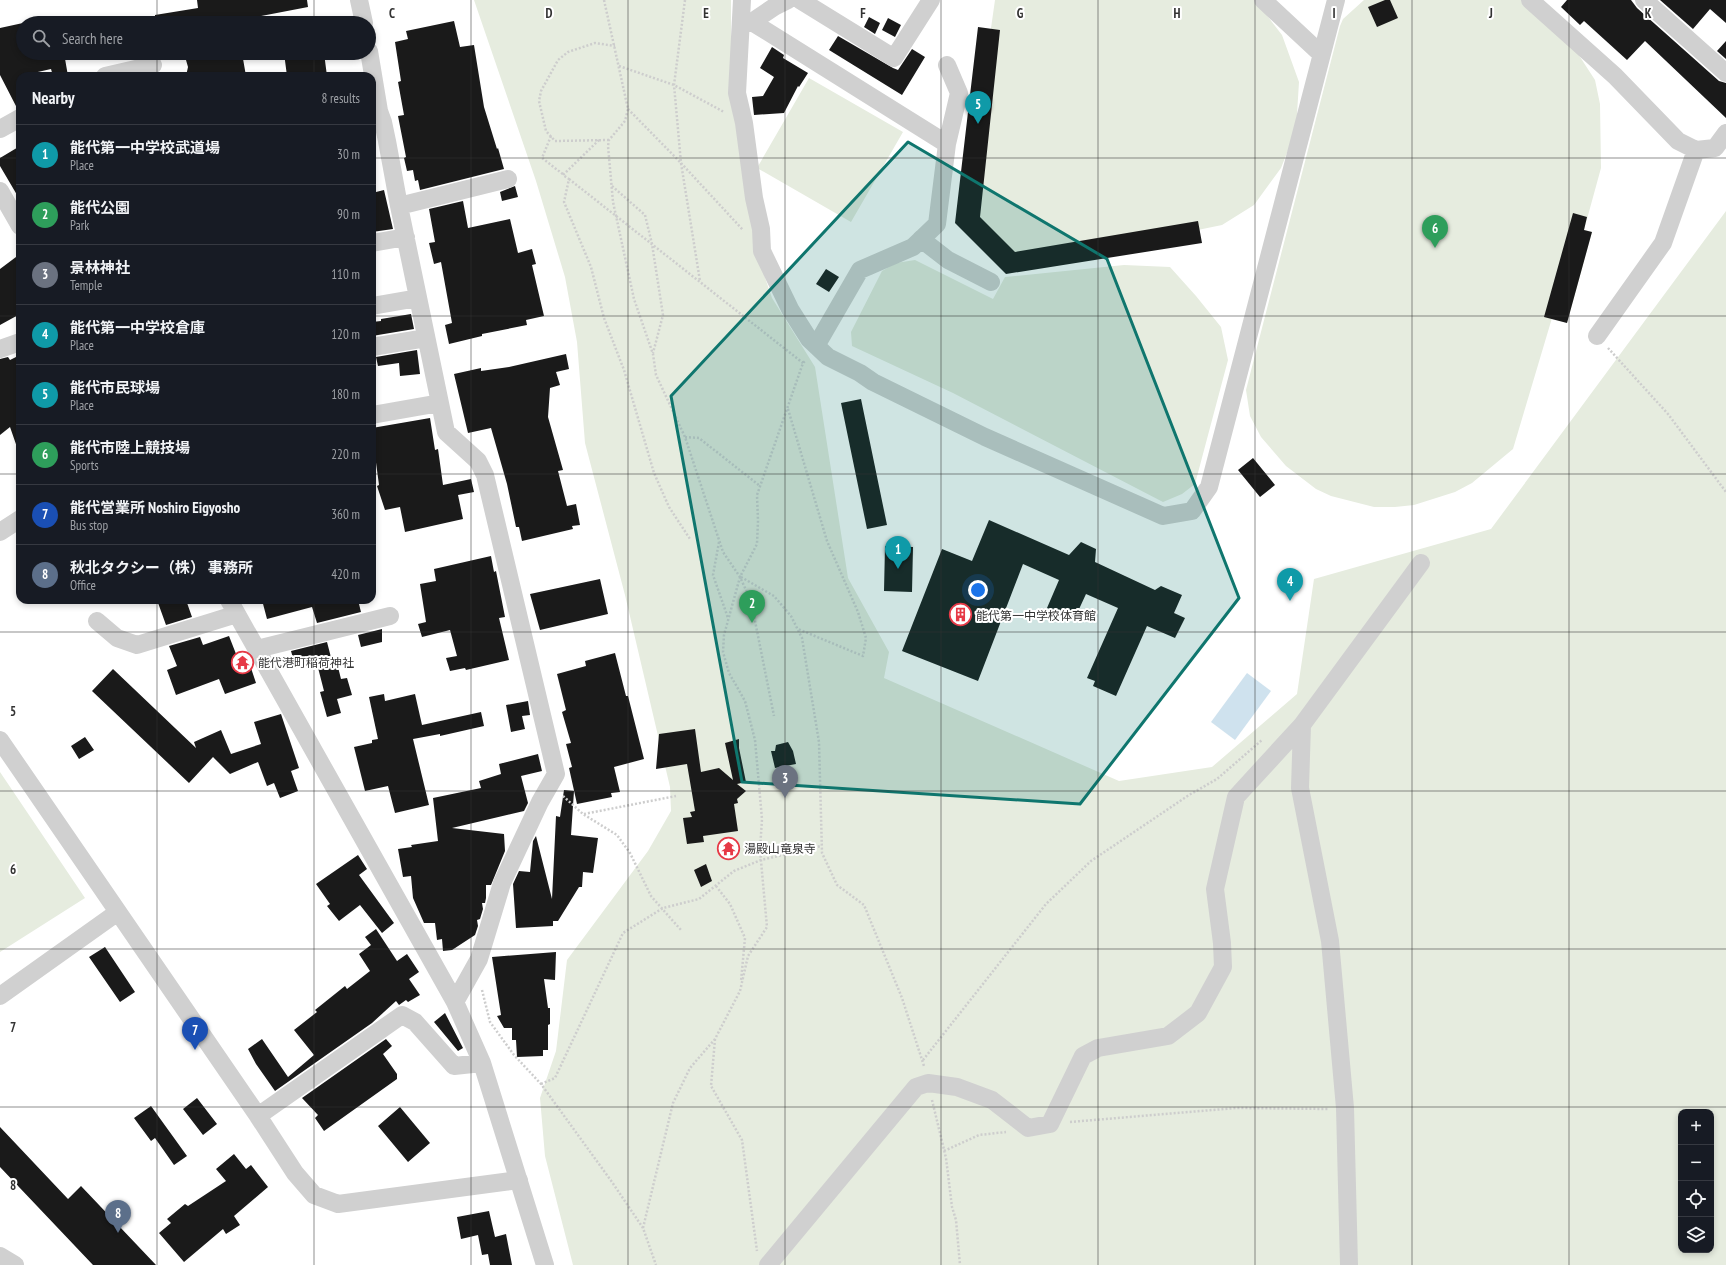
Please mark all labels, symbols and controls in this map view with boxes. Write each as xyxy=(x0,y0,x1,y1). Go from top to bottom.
text: C xyxy=(389,5,395,22)
text: D xyxy=(546,5,553,22)
text: E xyxy=(703,5,709,22)
text: F xyxy=(860,5,866,22)
text: G xyxy=(1017,5,1024,22)
text: H xyxy=(1174,5,1181,22)
text: I xyxy=(1332,5,1336,22)
text: J xyxy=(1488,5,1493,22)
text: K xyxy=(1645,5,1652,22)
search box xyxy=(16,16,376,60)
icon: search xyxy=(30,27,52,49)
text: Search here xyxy=(62,29,123,48)
text: Nearby xyxy=(32,87,75,109)
text: 8 results xyxy=(321,90,360,107)
pin: 5 xyxy=(965,91,991,124)
text: 能代第一中学校武道場 xyxy=(70,138,220,157)
text: 1 xyxy=(42,146,48,163)
text: 30 m xyxy=(337,146,360,163)
text: Place xyxy=(70,157,94,174)
text: 能代公園 xyxy=(70,198,130,217)
text: 2 xyxy=(42,206,48,223)
text: 90 m xyxy=(337,206,360,223)
pin: 6 xyxy=(1422,215,1448,248)
text: Park xyxy=(70,217,89,234)
text: 景林神社 xyxy=(70,258,130,277)
text: 3 xyxy=(42,266,48,283)
text: 110 m xyxy=(331,266,360,283)
text: Temple xyxy=(70,277,102,294)
text: 能代第一中学校倉庫 xyxy=(70,318,205,337)
text: 4 xyxy=(42,326,48,343)
text: 120 m xyxy=(331,326,360,343)
text: Place xyxy=(70,337,94,354)
text: 能代市民球場 xyxy=(70,378,160,397)
text: 5 xyxy=(42,386,48,403)
text: 180 m xyxy=(331,386,360,403)
text: Place xyxy=(70,397,94,414)
text: 能代市陸上競技場 xyxy=(70,438,190,457)
text: 6 xyxy=(42,446,48,463)
text: 220 m xyxy=(331,446,360,463)
text: Sports xyxy=(70,457,99,474)
text: 能代営業所 Noshiro Eigyosho xyxy=(70,498,240,517)
text: 7 xyxy=(42,506,48,523)
text: 360 m xyxy=(331,506,360,523)
text: Bus stop xyxy=(70,517,108,534)
pin: 1 xyxy=(885,536,911,569)
text: 秋北タクシー（株） 事務所 xyxy=(70,558,253,577)
text: 8 xyxy=(42,566,48,583)
text: 420 m xyxy=(331,566,360,583)
pin: 4 xyxy=(1277,568,1303,601)
text: Office xyxy=(70,577,96,594)
your location xyxy=(968,580,988,600)
pin: 2 xyxy=(739,590,765,623)
building icon: 能代第一中学校体育館 xyxy=(947,602,973,628)
place label: 能代第一中学校体育館 xyxy=(976,608,1096,623)
temple icon: 能代港町稲荷神社 xyxy=(230,649,256,675)
place label: 能代港町稲荷神社 xyxy=(258,655,354,670)
text: 5 xyxy=(10,703,16,720)
pin: 3 xyxy=(772,765,798,798)
temple icon: 湯殿山竜泉寺 xyxy=(715,835,741,861)
place label: 湯殿山竜泉寺 xyxy=(744,841,816,856)
text: 6 xyxy=(10,861,16,878)
pin: 7 xyxy=(182,1017,208,1050)
text: 7 xyxy=(10,1019,16,1036)
map controls xyxy=(1678,1109,1714,1253)
button: + xyxy=(1678,1109,1714,1145)
button: − xyxy=(1678,1145,1714,1181)
text: 8 xyxy=(10,1177,16,1194)
button: locate xyxy=(1678,1181,1714,1217)
pin: 8 xyxy=(105,1200,131,1233)
button: layers xyxy=(1678,1217,1714,1253)

